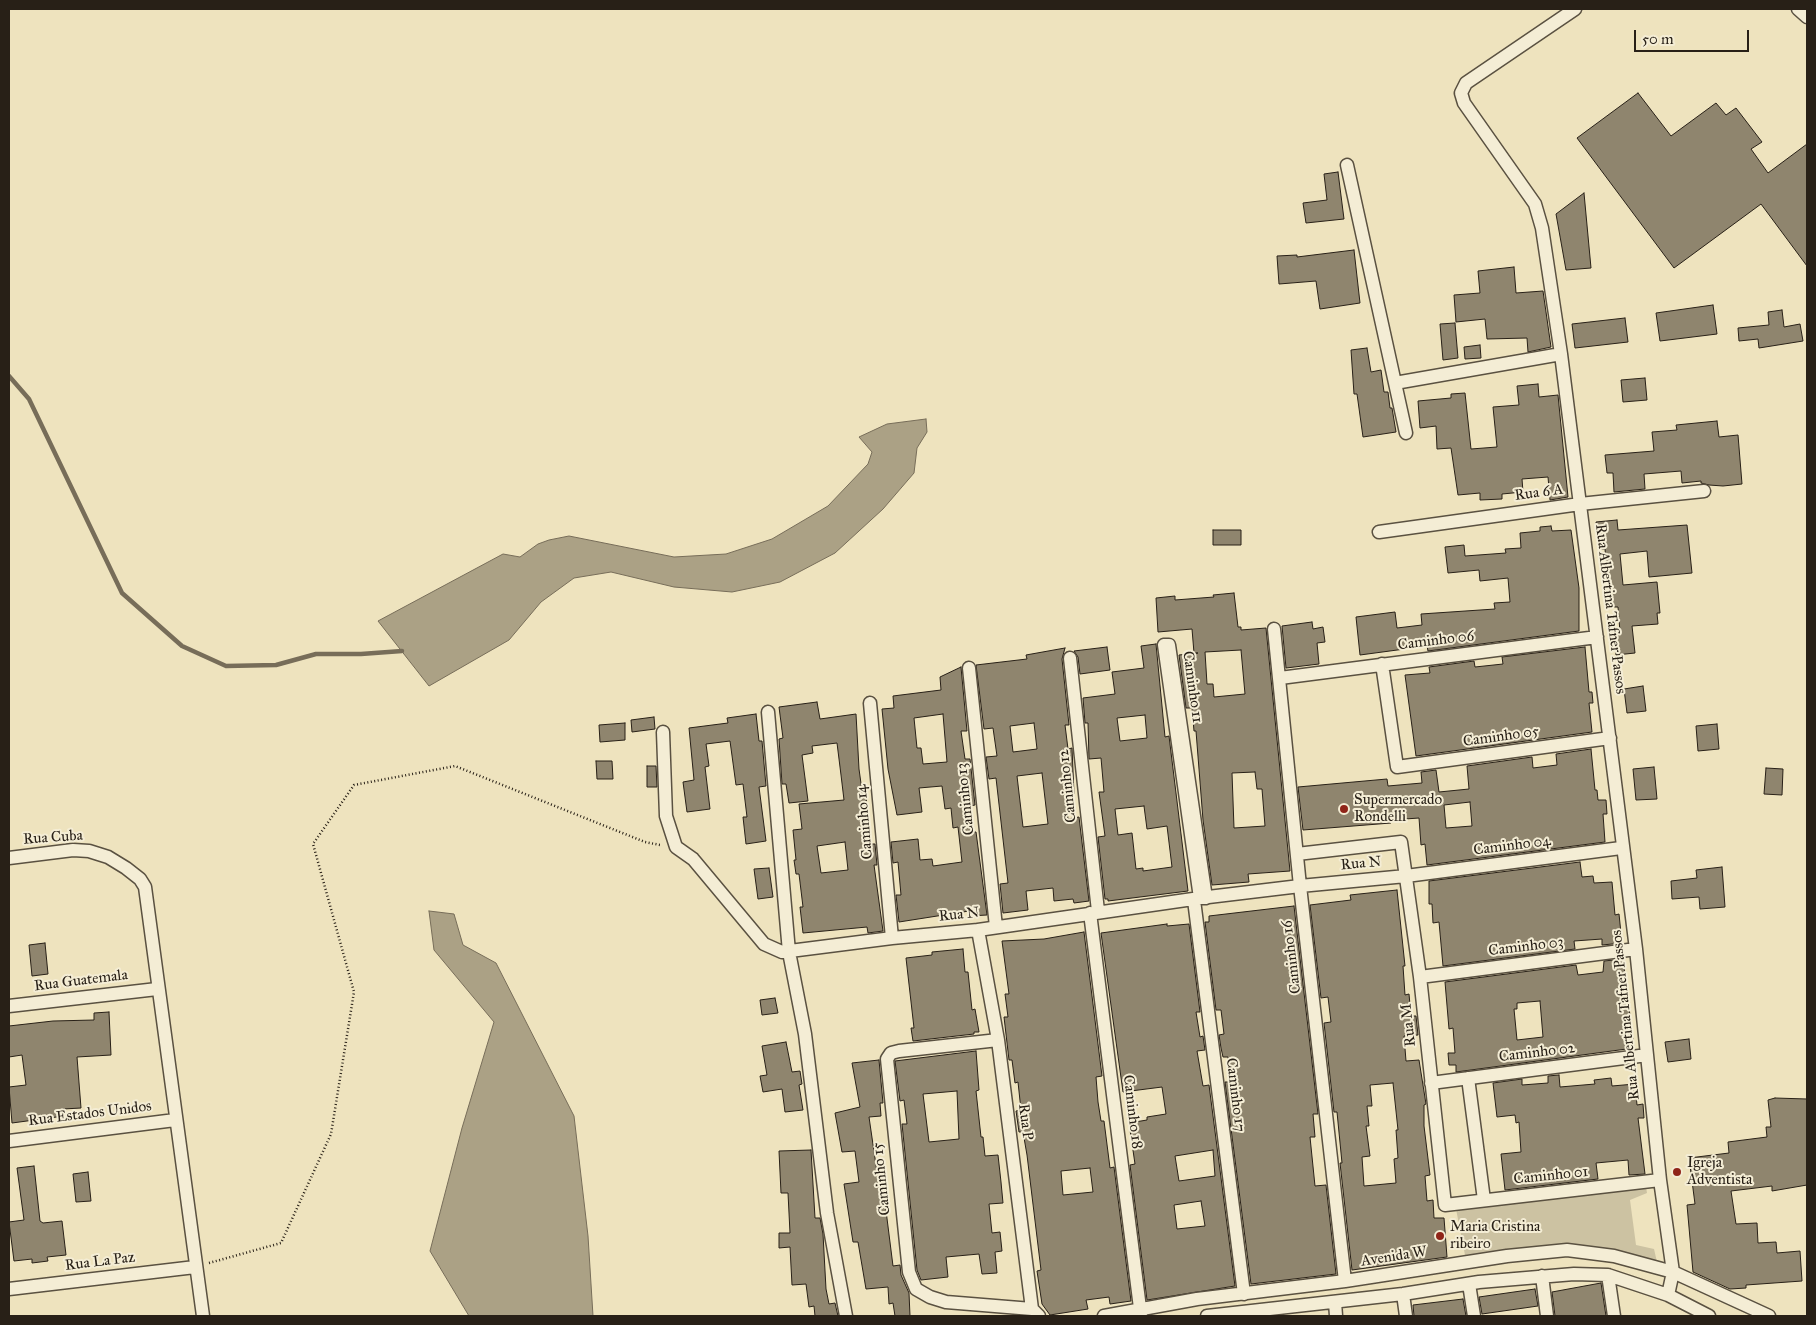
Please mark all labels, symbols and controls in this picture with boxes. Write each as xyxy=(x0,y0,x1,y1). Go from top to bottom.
scale bar xyxy=(1636,20,1751,52)
text: 50 m xyxy=(1642,30,1674,48)
street label: Rua 6 A xyxy=(1513,481,1565,505)
street label: Rua Albertina Tafner Passos xyxy=(1591,523,1629,695)
street label: Caminho 06 xyxy=(1397,627,1475,655)
street label: Caminho 11 xyxy=(1178,650,1206,724)
street label: Caminho 05 xyxy=(1462,723,1540,751)
street label: Caminho 12 xyxy=(1055,748,1081,824)
street label: Caminho 13 xyxy=(953,762,979,836)
street label: Caminho 14 xyxy=(853,784,877,860)
place label: Supermercado Rondelli xyxy=(1354,791,1442,826)
marker: Supermercado Rondelli xyxy=(1338,803,1350,815)
street label: Rua Cuba xyxy=(23,827,83,849)
street label: Caminho 04 xyxy=(1472,832,1552,860)
street label: Rua N xyxy=(1340,853,1382,875)
street label: Rua N xyxy=(938,904,980,926)
street label: Caminho 16 xyxy=(1279,919,1305,995)
street label: Rua Albertina Tafner Passos xyxy=(1608,929,1644,1101)
street label: Caminho 03 xyxy=(1488,933,1564,961)
street label: Rua Guatemala xyxy=(33,966,129,996)
street label: Rua M xyxy=(1398,1002,1420,1048)
street label: Caminho 02 xyxy=(1498,1039,1576,1067)
street label: Caminho 17 xyxy=(1222,1057,1248,1133)
street label: Caminho 18 xyxy=(1119,1074,1145,1150)
street label: Rua Estados Unidos xyxy=(27,1098,153,1130)
street label: Rua P xyxy=(1014,1103,1036,1141)
street label: Caminho 15 xyxy=(869,1142,895,1216)
place label: Igreja Adventista xyxy=(1687,1154,1752,1189)
street label: Caminho 01 xyxy=(1513,1163,1589,1189)
marker: Igreja Adventista xyxy=(1671,1166,1683,1178)
place label: Maria Cristina ribeiro xyxy=(1450,1218,1540,1253)
marker: Maria Cristina ribeiro xyxy=(1434,1230,1446,1242)
street label: Avenida W xyxy=(1360,1243,1428,1271)
street label: Rua La Paz xyxy=(64,1249,136,1275)

